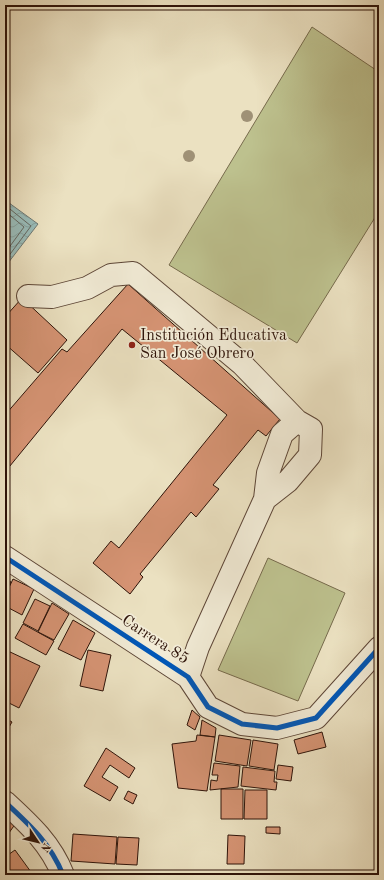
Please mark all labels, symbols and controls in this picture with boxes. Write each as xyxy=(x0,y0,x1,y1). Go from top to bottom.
place label: Institución Educativa San José Obrero xyxy=(140,328,287,362)
marker: Institución Educativa San José Obrero xyxy=(127,340,137,350)
street label: Carrera 85 xyxy=(119,612,191,668)
north arrow xyxy=(18,822,58,862)
text: N xyxy=(38,840,52,854)

